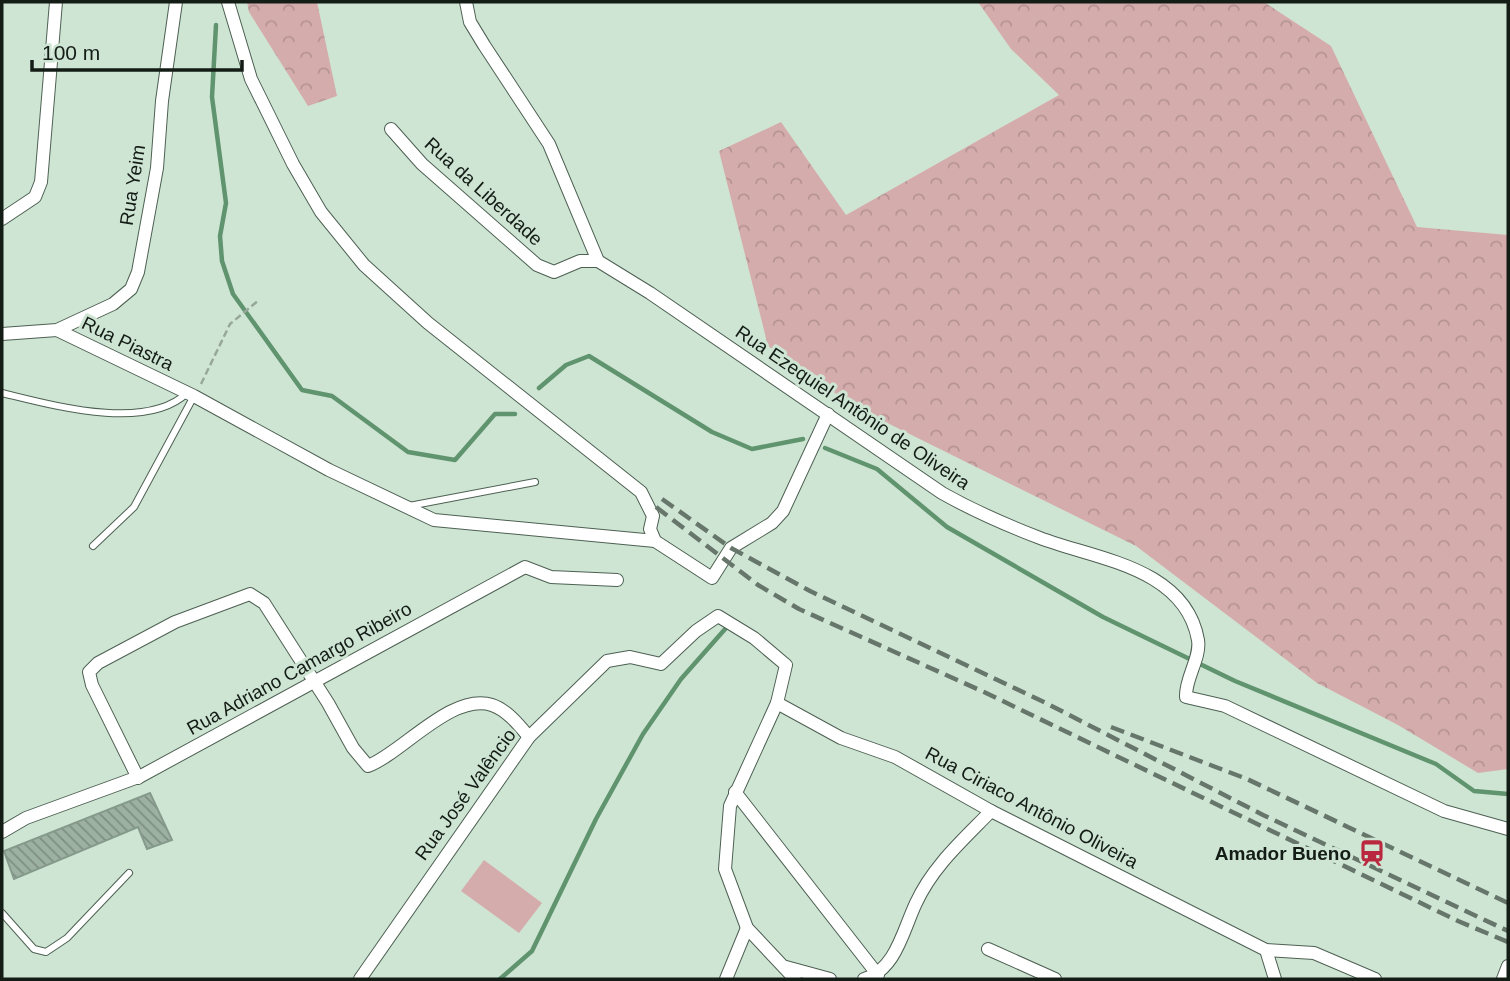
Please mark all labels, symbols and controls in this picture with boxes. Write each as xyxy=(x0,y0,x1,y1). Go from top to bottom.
scale bar xyxy=(32,28,242,72)
text: 100 m xyxy=(42,41,100,64)
street label: Rua da Liberdade xyxy=(421,133,547,250)
street label: Rua Yeim xyxy=(116,143,149,227)
street label: Rua Piastra xyxy=(79,312,177,375)
street label: Rua Ezequiel Antônio de Oliveira xyxy=(732,321,974,494)
street label: Rua Adriano Camargo Ribeiro xyxy=(183,598,415,739)
street label: Rua José Valêncio xyxy=(411,725,520,864)
street label: Rua Ciriaco Antônio Oliveira xyxy=(922,742,1142,873)
station icon: Amador Bueno xyxy=(1357,838,1387,868)
place label: Amador Bueno xyxy=(1215,843,1351,864)

